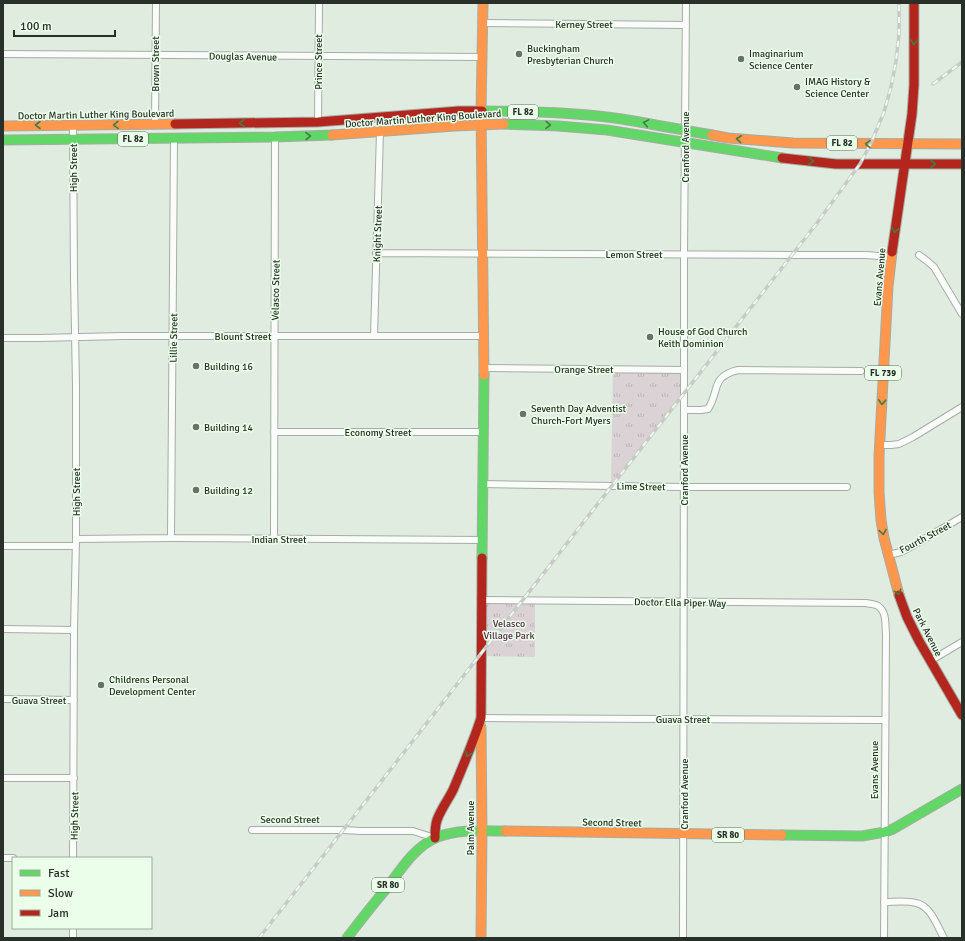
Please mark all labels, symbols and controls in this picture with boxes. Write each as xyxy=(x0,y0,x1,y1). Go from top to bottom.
scale bar xyxy=(14,12,115,38)
text: 100 m xyxy=(20,19,52,34)
street label: Kerney Street xyxy=(555,19,613,31)
street label: Prince Street xyxy=(313,34,325,90)
street label: Brown Street xyxy=(150,36,162,92)
one-way arrow xyxy=(910,39,918,45)
place label: Buckingham Presbyterian Church xyxy=(527,43,614,67)
place label: Imaginarium Science Center xyxy=(749,48,813,72)
marker: Buckingham Presbyterian Church xyxy=(514,49,524,59)
street label: Douglas Avenue xyxy=(209,50,277,64)
marker: Imaginarium Science Center xyxy=(736,54,746,64)
place label: IMAG History & Science Center xyxy=(805,76,871,100)
marker: IMAG History & Science Center xyxy=(792,82,802,92)
road number: FL 82 xyxy=(508,105,538,119)
street label: Doctor Martin Luther King Boulevard xyxy=(18,108,174,122)
street label: Doctor Martin Luther King Boulevard xyxy=(344,108,502,130)
street label: Cranford Avenue xyxy=(680,111,692,183)
one-way arrow xyxy=(239,119,245,127)
one-way arrow xyxy=(643,119,649,128)
one-way arrow xyxy=(35,121,41,129)
one-way arrow xyxy=(113,121,119,129)
one-way arrow xyxy=(545,121,551,129)
road number: FL 82 xyxy=(118,132,148,146)
one-way arrow xyxy=(305,132,311,140)
one-way arrow xyxy=(736,135,742,144)
road number: FL 82 xyxy=(827,136,857,150)
one-way arrow xyxy=(865,140,871,148)
street label: High Street xyxy=(68,143,80,192)
one-way arrow xyxy=(808,157,814,166)
one-way arrow xyxy=(930,160,936,168)
street label: Knight Street xyxy=(371,205,385,263)
one-way arrow xyxy=(890,227,899,233)
street label: Evans Avenue xyxy=(871,247,889,307)
street label: Lemon Street xyxy=(606,249,663,261)
street label: Velasco Street xyxy=(269,259,283,321)
street label: Lillie Street xyxy=(168,313,180,363)
place label: House of God Church Keith Dominion xyxy=(658,326,747,350)
street label: Blount Street xyxy=(215,331,272,343)
marker: House of God Church Keith Dominion xyxy=(645,332,655,342)
marker: Building 16 xyxy=(191,361,201,371)
place label: Building 16 xyxy=(204,361,253,373)
street label: Orange Street xyxy=(554,364,614,376)
road number: FL 739 xyxy=(865,366,901,380)
one-way arrow xyxy=(878,399,886,405)
place label: Seventh Day Adventist Church-Fort Myers xyxy=(531,403,627,427)
marker: Seventh Day Adventist Church-Fort Myers xyxy=(518,409,528,419)
marker: Building 14 xyxy=(191,422,201,432)
place label: Building 14 xyxy=(204,422,253,434)
street label: Economy Street xyxy=(345,427,412,439)
street label: Cranford Avenue xyxy=(679,434,691,506)
street label: High Street xyxy=(71,467,83,516)
street label: Lime Street xyxy=(616,481,666,493)
marker: Building 12 xyxy=(191,485,201,495)
place label: Building 12 xyxy=(204,485,253,497)
street label: Fourth Street xyxy=(898,519,954,556)
one-way arrow xyxy=(878,528,887,535)
street label: Indian Street xyxy=(251,534,307,546)
one-way arrow xyxy=(893,588,902,595)
street label: Doctor Ella Piper Way xyxy=(634,596,726,610)
street label: Park Avenue xyxy=(910,606,944,659)
park label: Velasco Village Park xyxy=(484,618,534,642)
place label: Childrens Personal Development Center xyxy=(109,674,196,698)
marker: Childrens Personal Development Center xyxy=(96,680,106,690)
street label: Guava Street xyxy=(12,695,67,707)
street label: Guava Street xyxy=(656,714,711,726)
street label: Evans Avenue xyxy=(869,741,881,799)
one-way arrow xyxy=(464,751,472,758)
street label: Cranford Avenue xyxy=(679,758,691,830)
street label: High Street xyxy=(69,791,81,840)
street label: Palm Avenue xyxy=(465,801,477,855)
street label: Second Street xyxy=(260,814,320,826)
street label: Second Street xyxy=(582,816,642,830)
road number: SR 80 xyxy=(712,828,744,842)
legend xyxy=(12,857,152,929)
text: Fast xyxy=(48,866,69,881)
road number: SR 80 xyxy=(372,878,404,892)
text: Slow xyxy=(48,886,73,901)
text: Jam xyxy=(48,906,69,921)

